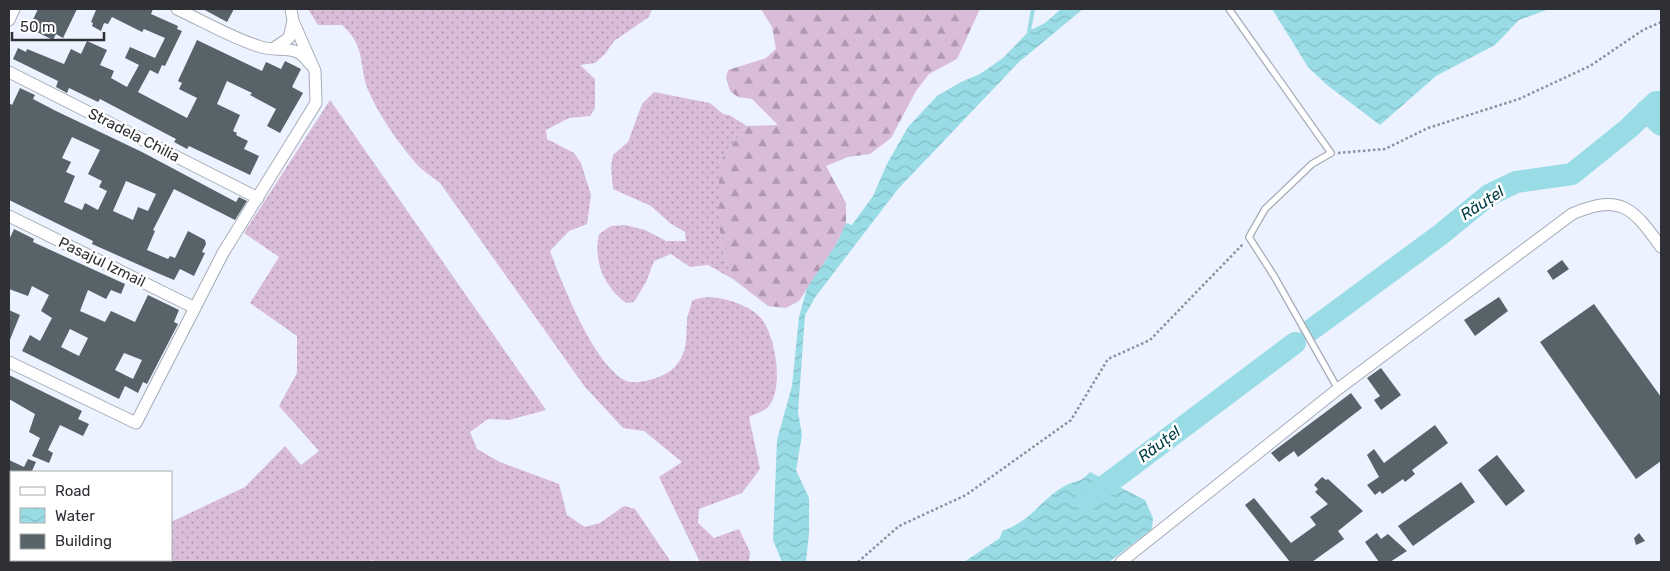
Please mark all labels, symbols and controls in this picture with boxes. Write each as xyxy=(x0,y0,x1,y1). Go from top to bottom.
scale bar xyxy=(12,10,105,42)
text: 50 m xyxy=(20,18,55,36)
street label: Stradela Chilia xyxy=(85,104,183,166)
water label: Răuțel xyxy=(1457,181,1508,224)
street label: Pasajul Izmail xyxy=(56,233,148,291)
water label: Răuțel xyxy=(1134,421,1185,466)
legend xyxy=(10,471,172,561)
text: Road xyxy=(55,482,91,500)
text: Water xyxy=(55,507,95,525)
text: Building xyxy=(55,532,112,550)

